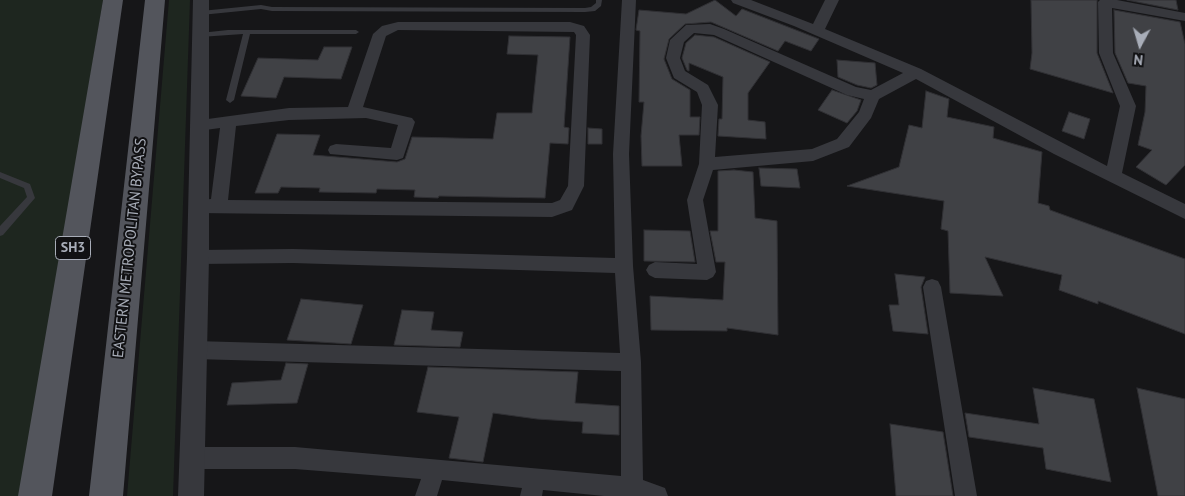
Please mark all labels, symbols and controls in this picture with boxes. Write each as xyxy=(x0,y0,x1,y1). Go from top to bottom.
north arrow xyxy=(1115,20,1165,70)
text: N xyxy=(1133,50,1144,69)
street label: EASTERN METROPOLITAN BYPASS xyxy=(110,137,150,359)
road number: SH3 xyxy=(56,237,90,260)

